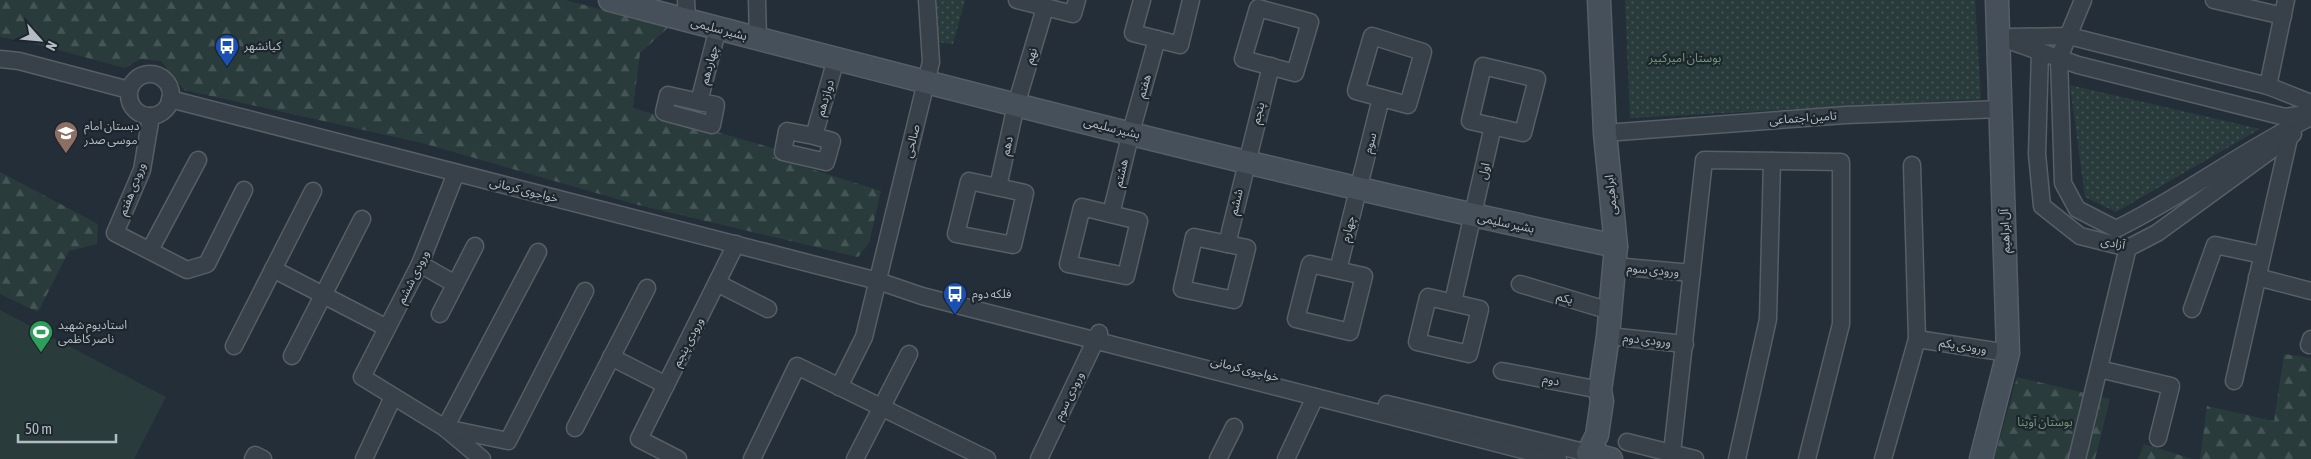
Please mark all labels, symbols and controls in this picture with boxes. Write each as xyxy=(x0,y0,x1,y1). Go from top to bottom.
north arrow xyxy=(15,15,65,65)
street label: بشیر سلیمی xyxy=(689,15,749,43)
bus stop icon: کیانشهر xyxy=(214,33,240,67)
text: N xyxy=(43,39,61,53)
place label: کیانشهر xyxy=(243,39,282,53)
street label: چهاردهم xyxy=(697,44,723,87)
street label: نهم xyxy=(1022,46,1042,66)
park label: بوستان امیرکبیر xyxy=(1648,51,1721,65)
street label: هفتم xyxy=(1134,72,1156,100)
street label: دوازدهم xyxy=(813,78,839,118)
street label: پنجم xyxy=(1249,101,1269,126)
street label: تامین اجتماعی xyxy=(1769,109,1838,127)
street label: بشیر سلیمی xyxy=(1082,114,1142,142)
place label: دبستان امام موسی صدر xyxy=(83,119,140,147)
school or university icon: دبستان امام موسی صدر xyxy=(53,120,79,154)
street label: صالحی xyxy=(901,123,923,159)
street label: سوم xyxy=(1361,131,1381,155)
street label: دهم xyxy=(998,135,1018,157)
street label: هشتم xyxy=(1111,158,1133,189)
street label: ورودی هفتم xyxy=(115,161,150,218)
street label: اول xyxy=(1475,161,1493,181)
street label: ابراهیمی xyxy=(1602,174,1620,216)
street label: خواجوی کرمانی xyxy=(488,175,560,205)
street label: ششم xyxy=(1226,188,1248,217)
street label: آل ابراهیم xyxy=(1997,208,2015,253)
street label: بشیر سلیمی xyxy=(1476,210,1536,236)
street label: چهارم xyxy=(1338,215,1360,244)
street label: آزادی xyxy=(2100,234,2127,252)
street label: ورودی ششم xyxy=(394,248,434,307)
street label: ورودی سوم xyxy=(1626,261,1680,281)
bus stop icon: فلکه دوم xyxy=(942,281,968,315)
place label: فلکه دوم xyxy=(972,287,1011,303)
street label: یکم xyxy=(1555,289,1575,309)
street label: ورودی پنجم xyxy=(670,315,708,370)
place label: استادیوم شهید ناصر کاظمی xyxy=(58,318,127,346)
sports icon: استادیوم شهید ناصر کاظمی xyxy=(28,319,54,353)
street label: ورودی دوم xyxy=(1622,331,1672,351)
street label: ورودی یکم xyxy=(1938,335,1988,359)
street label: خواجوی کرمانی xyxy=(1209,354,1281,384)
street label: ورودی سوم xyxy=(1051,369,1089,424)
street label: دوم xyxy=(1541,372,1561,390)
scale bar xyxy=(18,412,115,444)
park label: بوستان آوینا xyxy=(2017,415,2073,429)
text: 50 m xyxy=(25,420,52,437)

